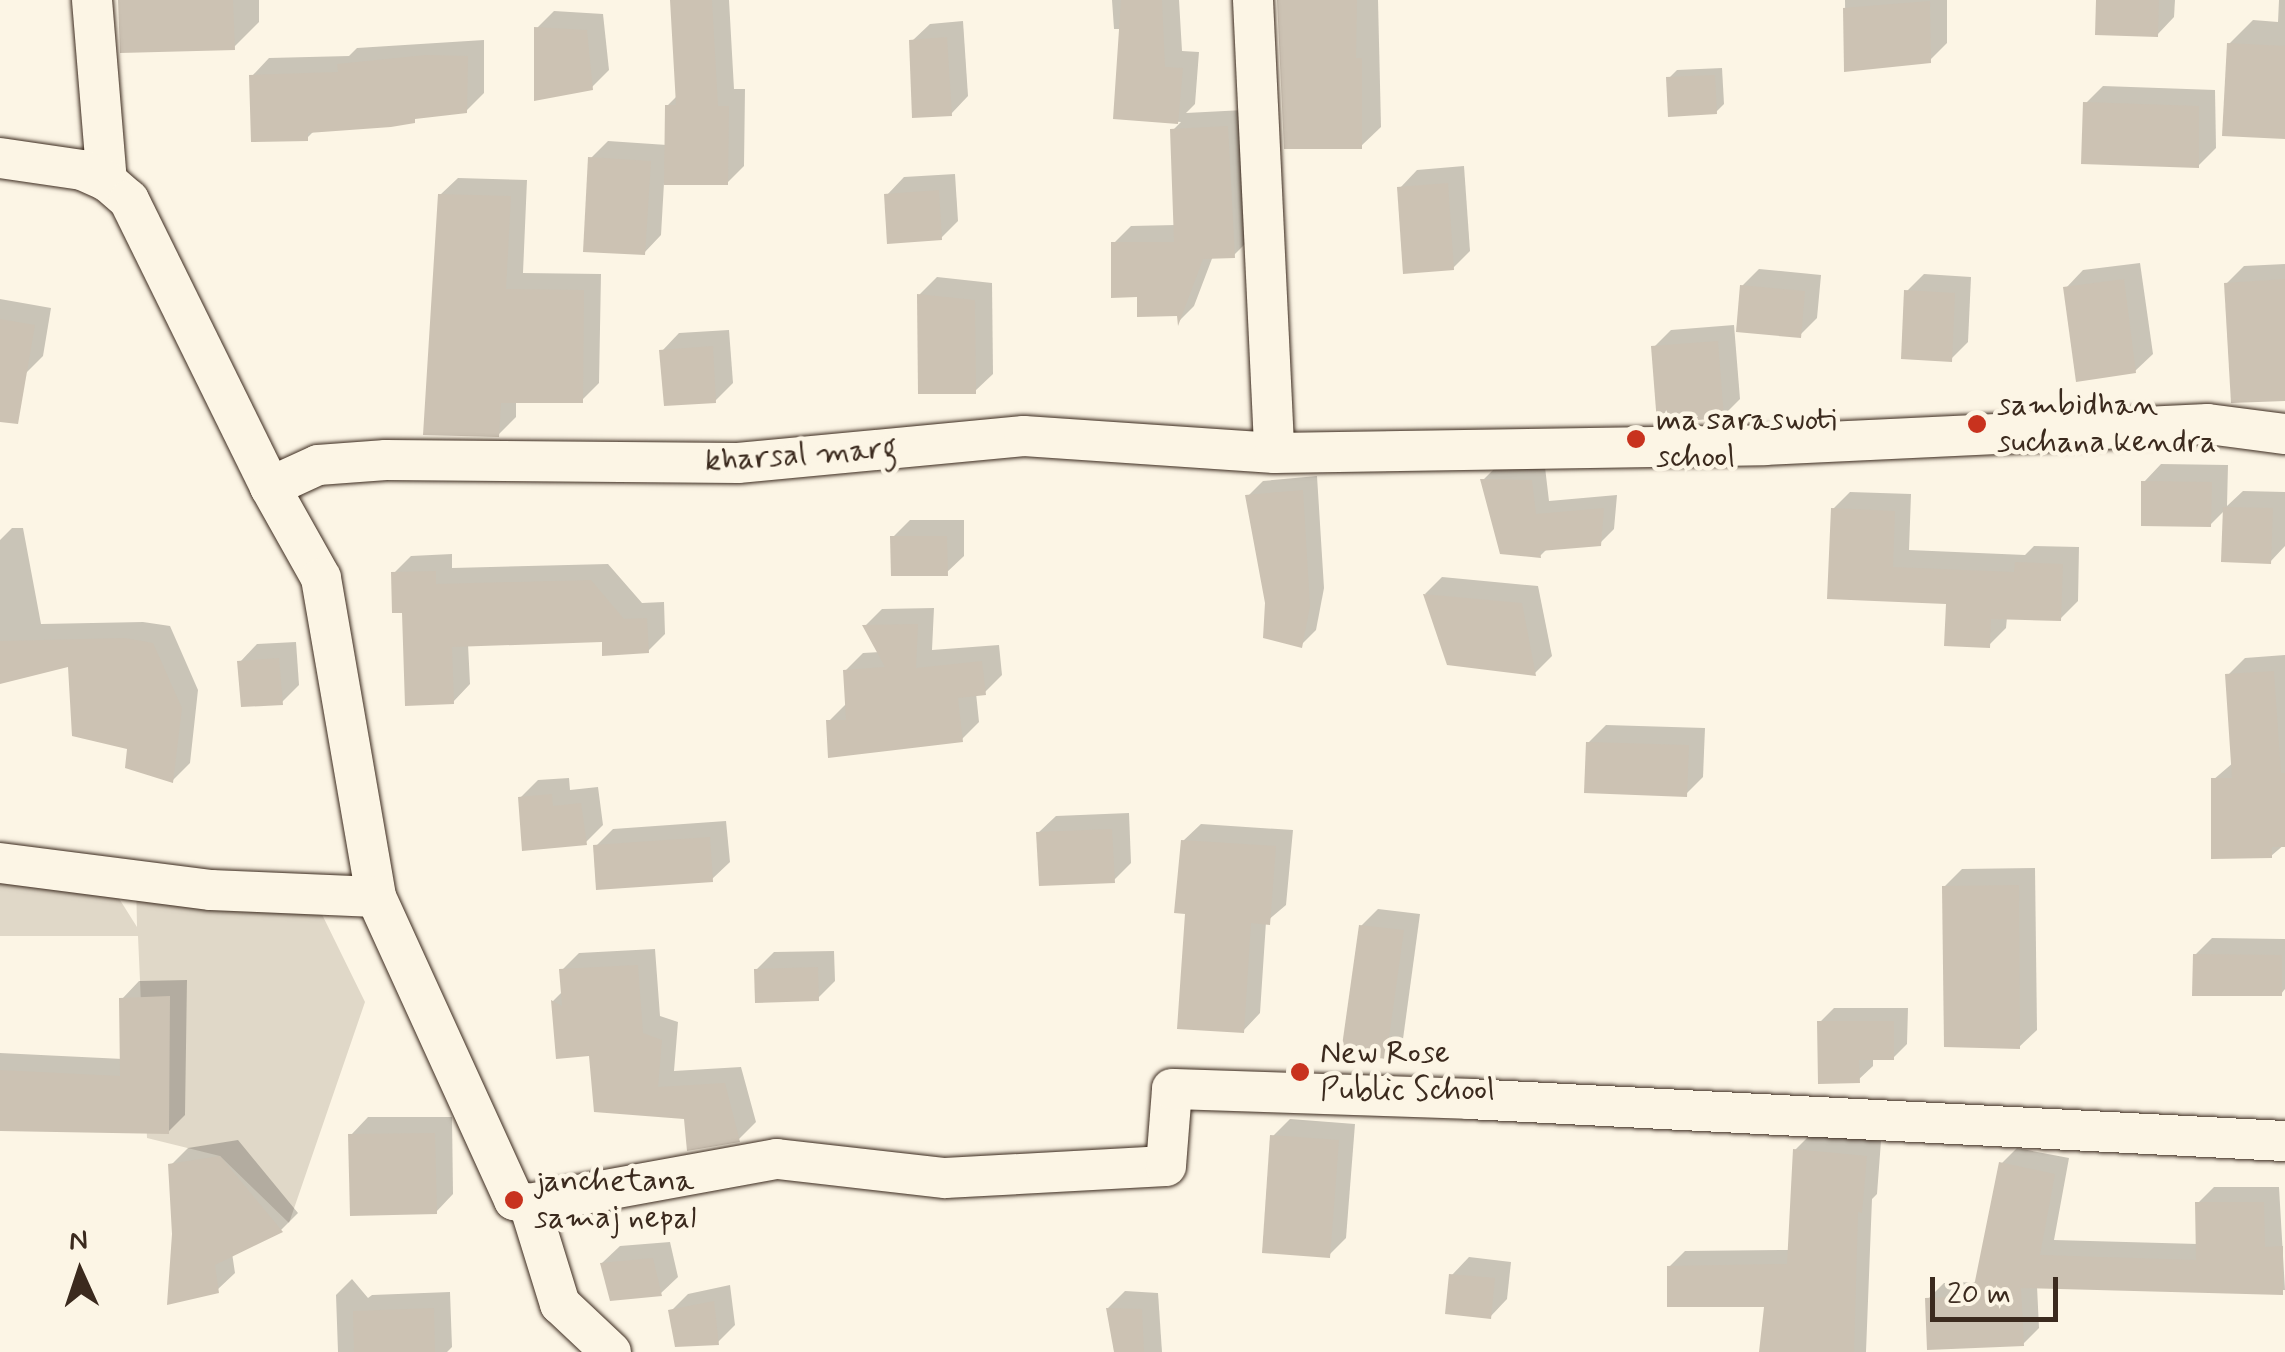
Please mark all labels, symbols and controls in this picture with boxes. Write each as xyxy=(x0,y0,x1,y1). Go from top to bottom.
place label: sambidhan suchana kendra xyxy=(1997,387,2207,462)
place label: ma saraswoti school xyxy=(1656,402,1831,477)
marker: sambidhan suchana kendra xyxy=(1966,413,1988,435)
marker: ma saraswoti school xyxy=(1625,428,1647,450)
street label: kharsal marg xyxy=(709,430,893,480)
place label: New Rose Public School xyxy=(1320,1035,1496,1110)
marker: New Rose Public School xyxy=(1289,1061,1311,1083)
place label: janchetana samaj nepal xyxy=(534,1163,695,1238)
marker: janchetana samaj nepal xyxy=(503,1189,525,1211)
north arrow xyxy=(30,1222,130,1322)
text: N xyxy=(68,1223,89,1261)
scale bar xyxy=(1935,1257,2062,1319)
text: 20 m xyxy=(1947,1275,2011,1314)

